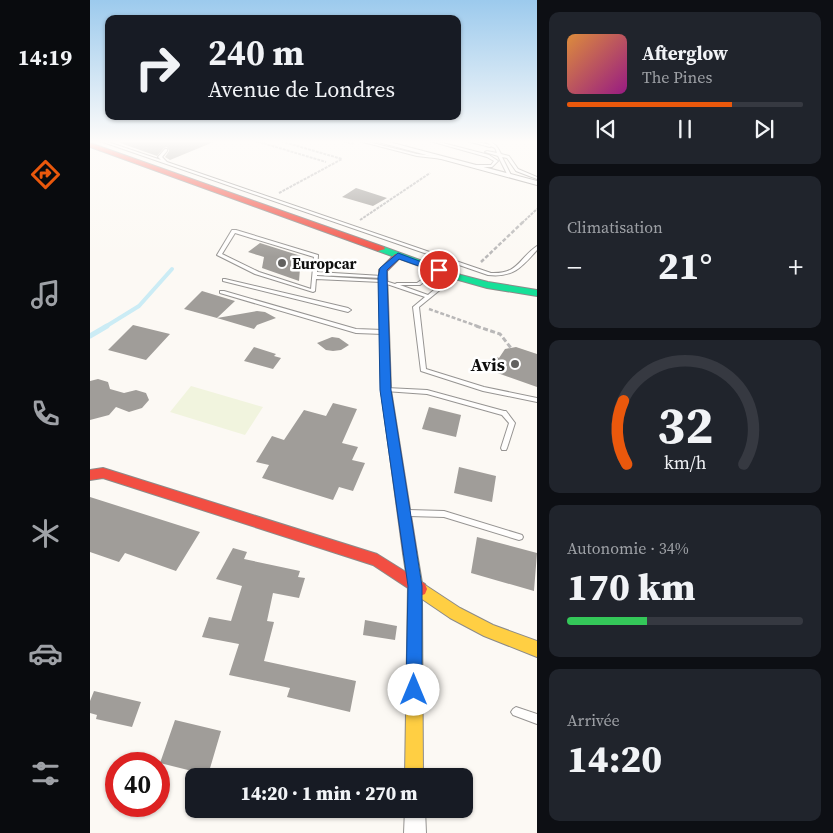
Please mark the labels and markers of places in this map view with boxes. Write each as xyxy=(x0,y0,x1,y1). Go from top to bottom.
pin xyxy=(418,249,460,291)
place label: Europcar xyxy=(292,253,357,274)
marker: Europcar xyxy=(276,257,288,269)
place label: Avis xyxy=(471,352,505,377)
marker: Avis xyxy=(509,358,521,370)

